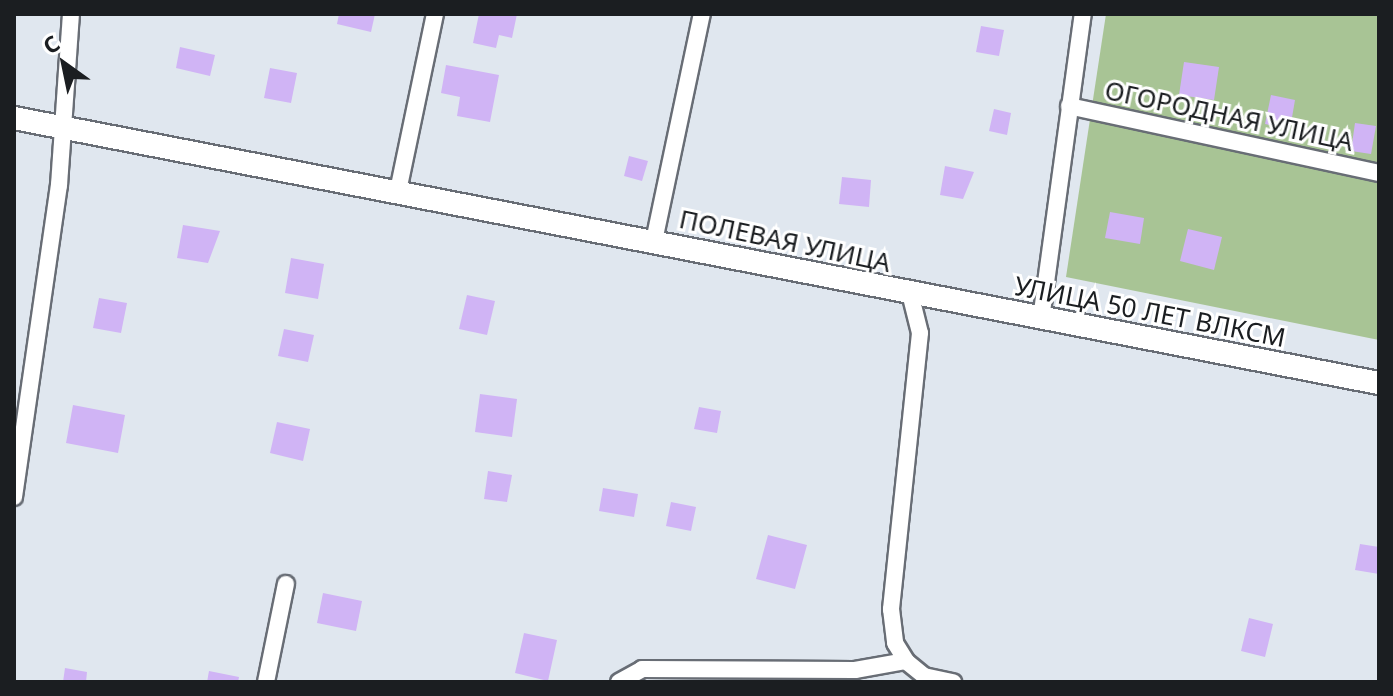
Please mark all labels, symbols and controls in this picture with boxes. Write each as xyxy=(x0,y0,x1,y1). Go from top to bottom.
north arrow xyxy=(24,24,104,104)
text: С xyxy=(37,27,65,60)
street label: ОГОРОДНАЯ УЛИЦА xyxy=(1102,74,1356,158)
street label: ПОЛЕВАЯ УЛИЦА xyxy=(676,203,894,279)
street label: УЛИЦА 50 ЛЕТ ВЛКСМ xyxy=(1012,270,1288,354)

